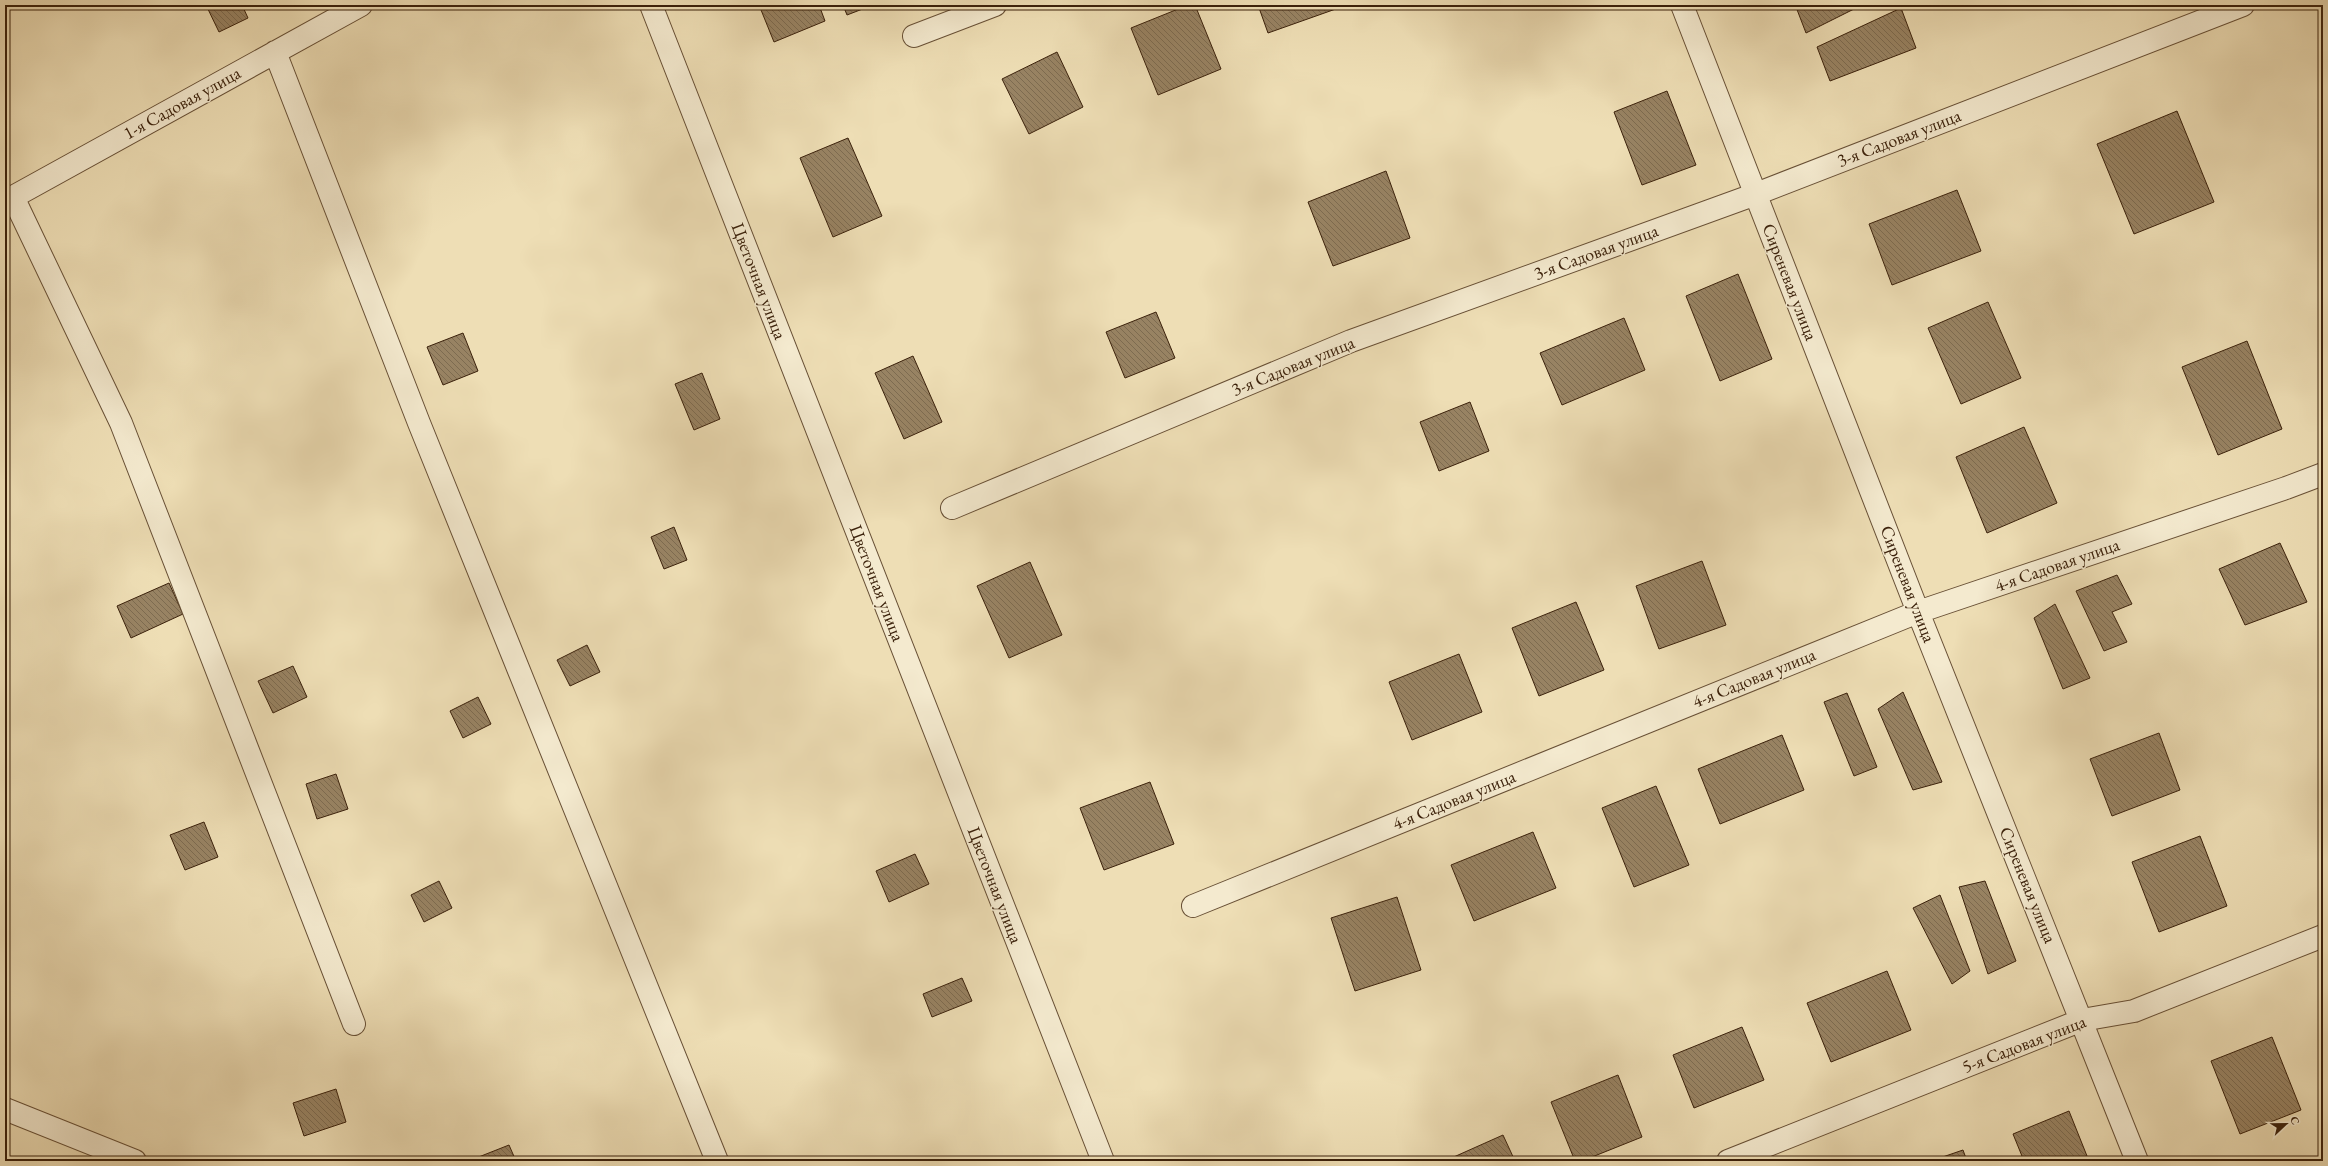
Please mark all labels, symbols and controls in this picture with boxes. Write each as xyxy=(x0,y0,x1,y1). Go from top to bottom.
street label: 1-я Садовая улица xyxy=(119,60,245,144)
street label: 3-я Садовая улица xyxy=(1834,103,1965,172)
street label: 3-я Садовая улица xyxy=(1530,218,1662,285)
street label: Цветочная улица xyxy=(727,219,793,343)
street label: Сиреневая улица xyxy=(1758,220,1824,344)
street label: 3-я Садовая улица xyxy=(1228,330,1358,401)
street label: Цветочная улица xyxy=(845,521,911,645)
street label: Сиреневая улица xyxy=(1876,522,1942,646)
street label: 4-я Садовая улица xyxy=(1991,532,2123,597)
street label: 4-я Садовая улица xyxy=(1689,642,1819,713)
street label: 4-я Садовая улица xyxy=(1389,764,1519,835)
street label: Цветочная улица xyxy=(963,823,1029,947)
street label: Сиреневая улица xyxy=(1995,823,2063,947)
street label: 5-я Садовая улица xyxy=(1959,1009,2090,1078)
north arrow xyxy=(2266,1104,2306,1144)
text: С xyxy=(2287,1114,2303,1127)

